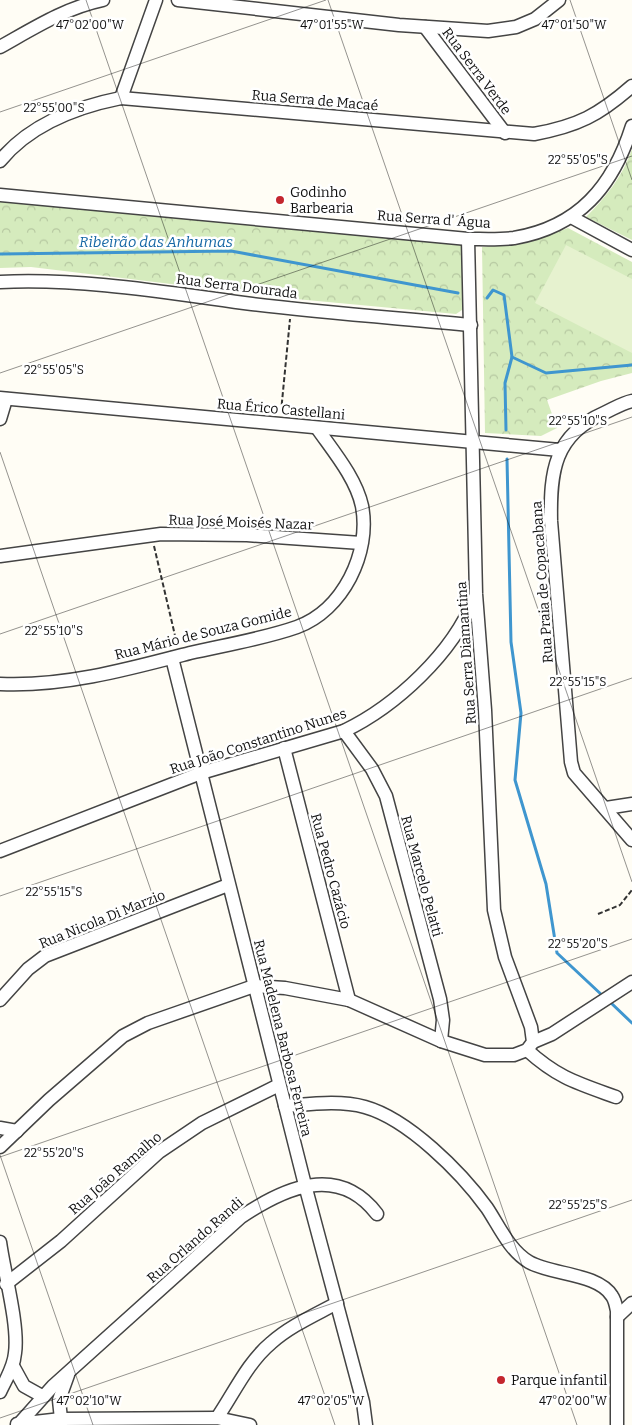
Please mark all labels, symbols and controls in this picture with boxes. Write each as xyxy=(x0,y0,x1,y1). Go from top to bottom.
text: 47°02'00"W xyxy=(56,18,125,32)
text: 47°01'55"W xyxy=(300,18,365,32)
text: 47°01'50"W xyxy=(542,18,607,32)
street label: Rua Serra Verde xyxy=(438,25,515,118)
street label: Rua Serra de Macaé xyxy=(251,86,379,115)
text: 22°55'00"S xyxy=(23,101,85,115)
text: 22°55'05"S xyxy=(548,153,608,167)
place label: Godinho Barbearia xyxy=(290,184,354,217)
marker: Godinho Barbearia xyxy=(274,194,286,206)
street label: Rua Serra d' Água xyxy=(377,206,492,232)
water label: Ribeirão das Anhumas xyxy=(79,233,233,251)
street label: Rua Serra Dourada xyxy=(175,271,299,302)
text: 22°55'05"S xyxy=(24,363,84,377)
street label: Rua Érico Castellani xyxy=(216,394,346,424)
text: 22°55'10"S xyxy=(549,414,607,428)
street label: Rua Praia de Copacabana xyxy=(528,500,557,664)
street label: Rua José Moisés Nazar xyxy=(168,511,314,534)
street label: Rua Serra Diamantina xyxy=(453,581,480,725)
street label: Rua Mário de Souza Gomide xyxy=(113,603,293,664)
text: 22°55'10"S xyxy=(25,624,83,638)
text: 22°55'15"S xyxy=(549,675,607,689)
street label: Rua João Constantino Nunes xyxy=(168,705,349,778)
street label: Rua Pedro Cazácio xyxy=(307,811,354,931)
street label: Rua Marcelo Pelatti xyxy=(397,814,446,939)
text: 22°55'15"S xyxy=(25,885,83,899)
street label: Rua Nicola Di Marzio xyxy=(37,886,168,953)
text: 22°55'20"S xyxy=(548,937,608,951)
street label: Rua Madelena Barbosa Ferreira xyxy=(250,938,315,1139)
street label: Rua João Ramalho xyxy=(65,1128,165,1218)
text: 22°55'20"S xyxy=(24,1146,84,1160)
street label: Rua Orlando Randi xyxy=(144,1194,247,1287)
text: 22°55'25"S xyxy=(549,1198,607,1212)
place label: Parque infantil xyxy=(511,1372,607,1389)
marker: Parque infantil xyxy=(495,1374,507,1386)
text: 47°02'10"W xyxy=(56,1394,122,1408)
text: 47°02'05"W xyxy=(298,1394,365,1408)
text: 47°02'00"W xyxy=(539,1394,608,1408)

